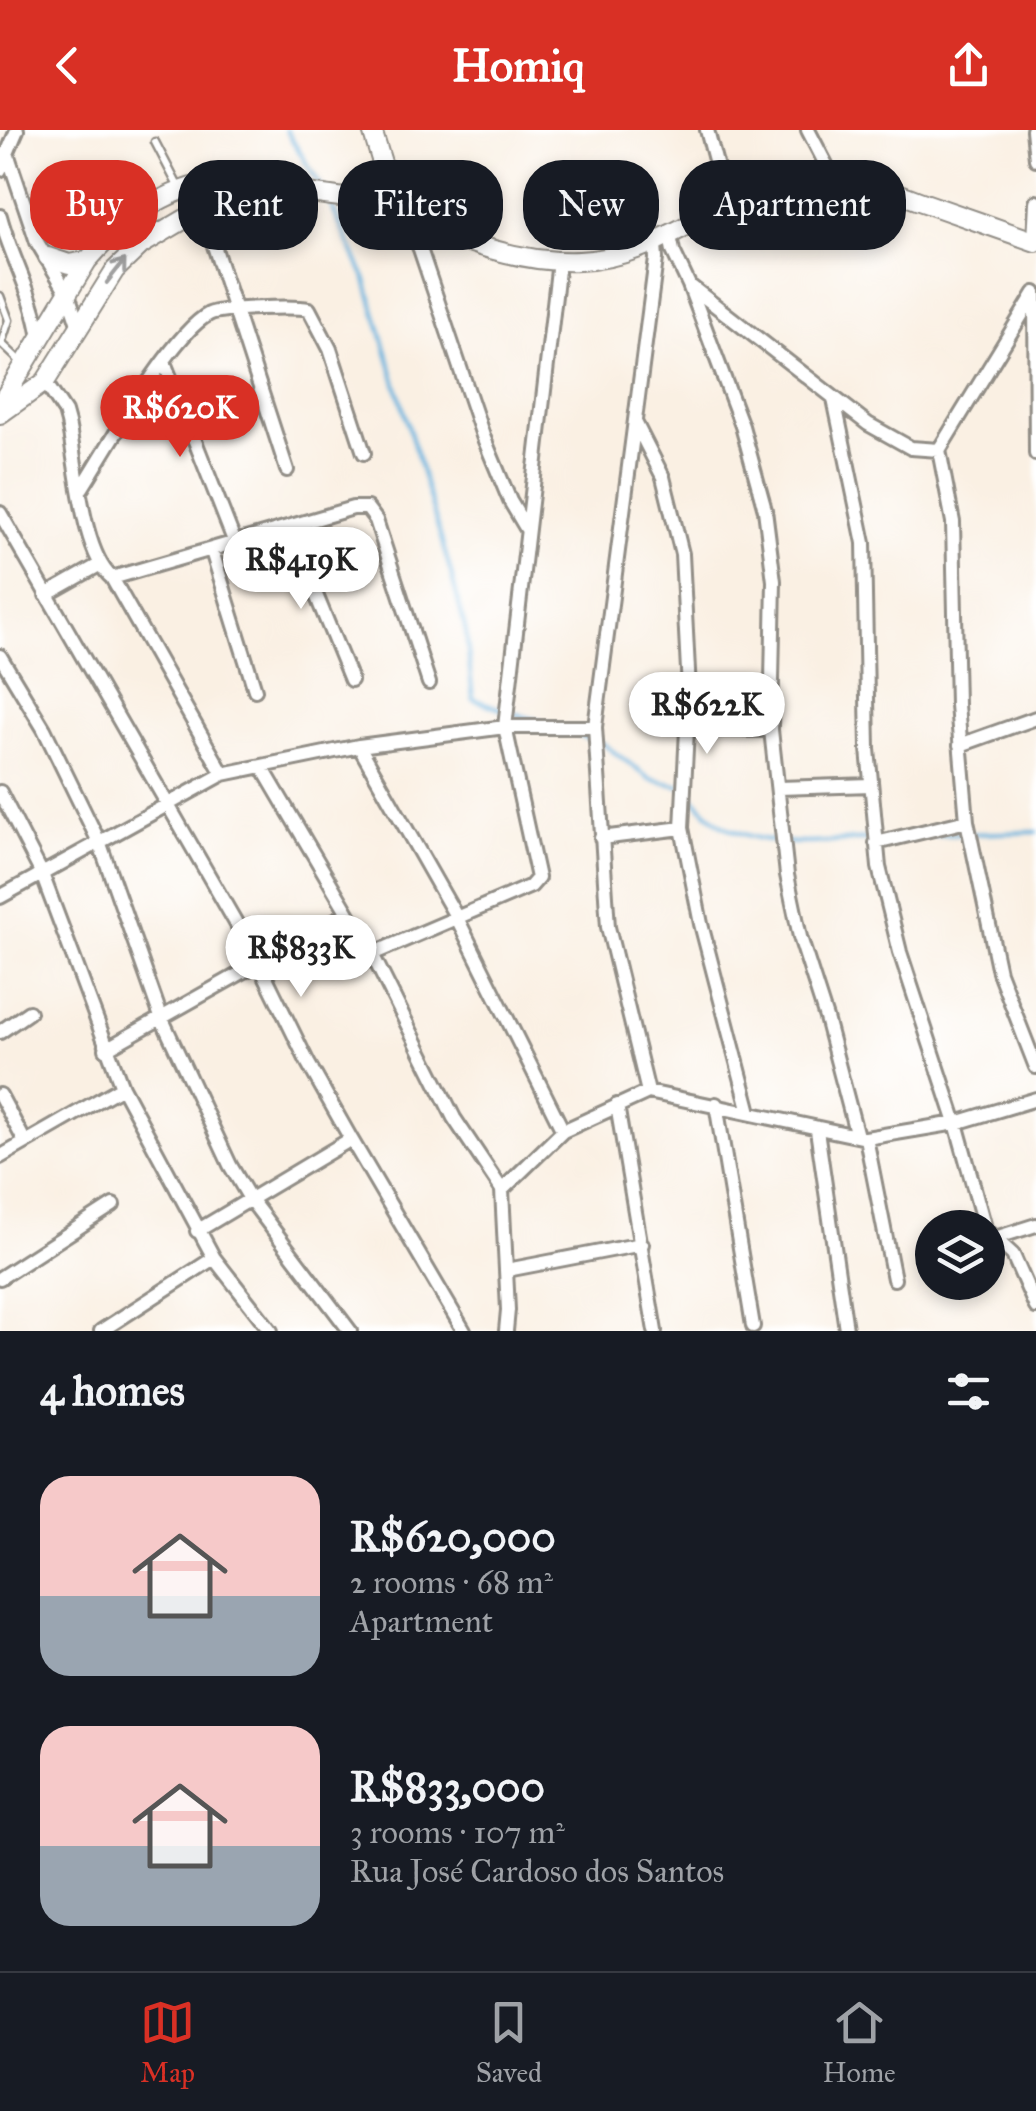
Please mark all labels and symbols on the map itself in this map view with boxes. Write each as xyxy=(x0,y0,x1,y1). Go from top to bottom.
one-way arrow xyxy=(105,258,126,285)
pin: R$620K xyxy=(99,375,261,460)
pin: R$419K xyxy=(220,527,382,612)
pin: R$622K xyxy=(626,672,788,757)
pin: R$833K xyxy=(220,915,382,1000)

